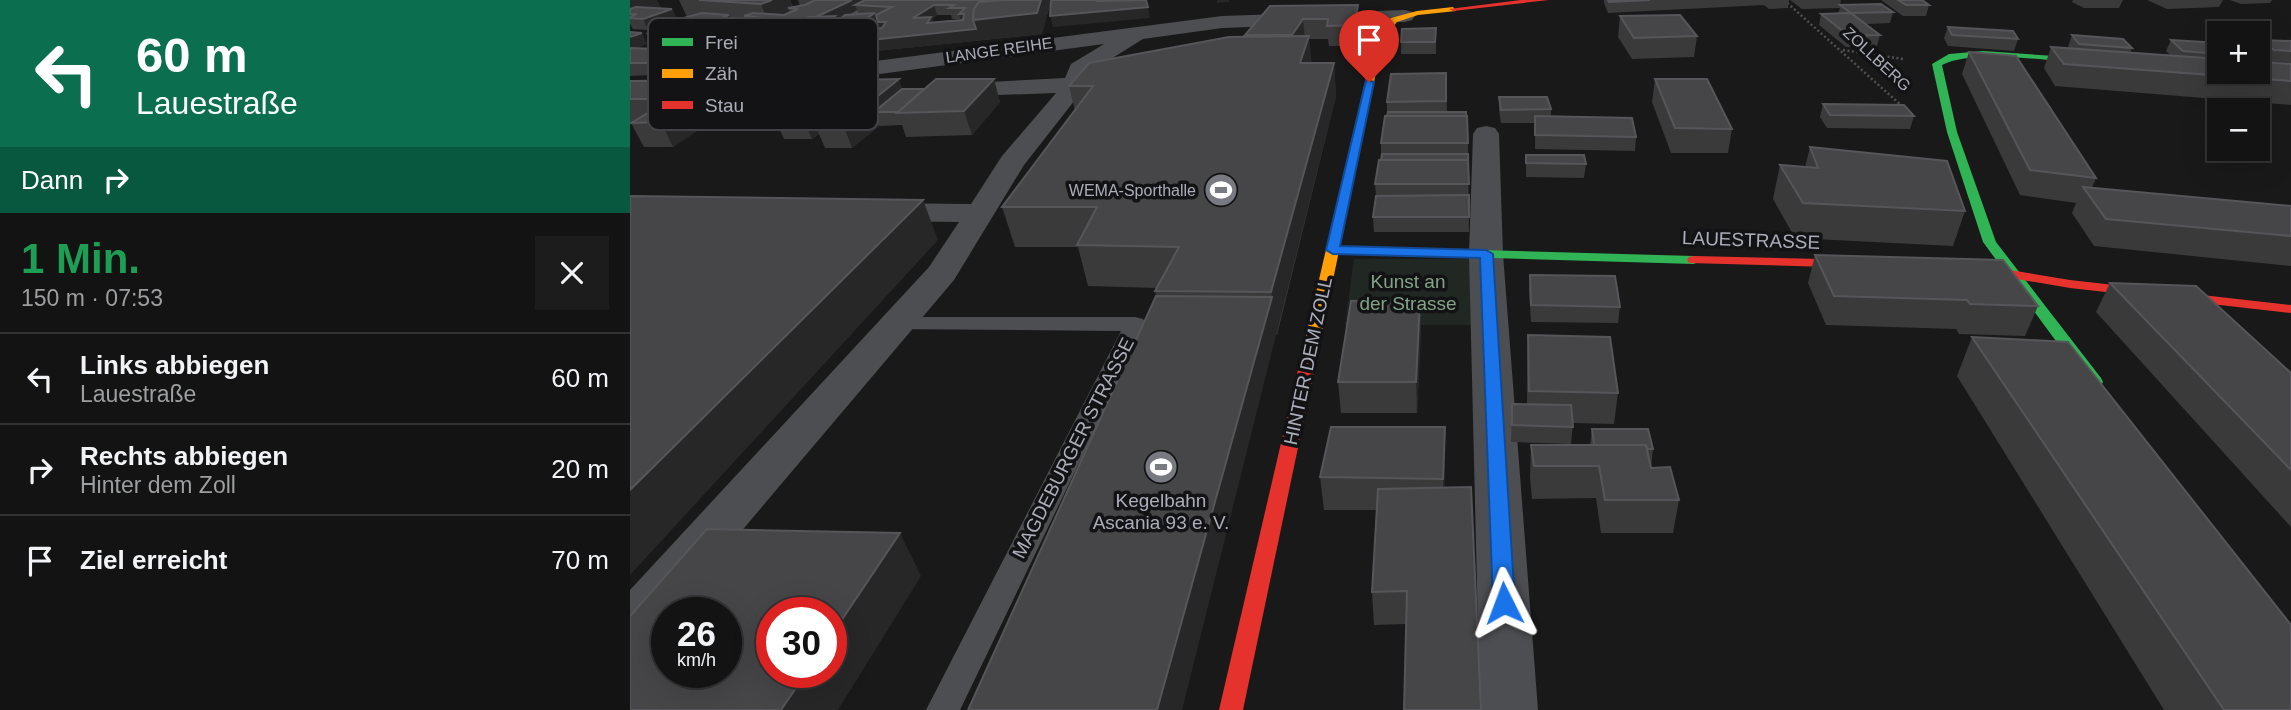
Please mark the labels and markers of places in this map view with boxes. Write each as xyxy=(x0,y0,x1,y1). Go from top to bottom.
pin xyxy=(1339,10,1399,82)
sports icon: WEMA-Sporthalle xyxy=(1202,171,1240,209)
place label: WEMA-Sporthalle xyxy=(1069,182,1196,199)
sports icon: Kegelbahn Ascania 93 e. V. xyxy=(1142,448,1180,486)
place label: Kegelbahn Ascania 93 e. V. xyxy=(1093,490,1229,533)

